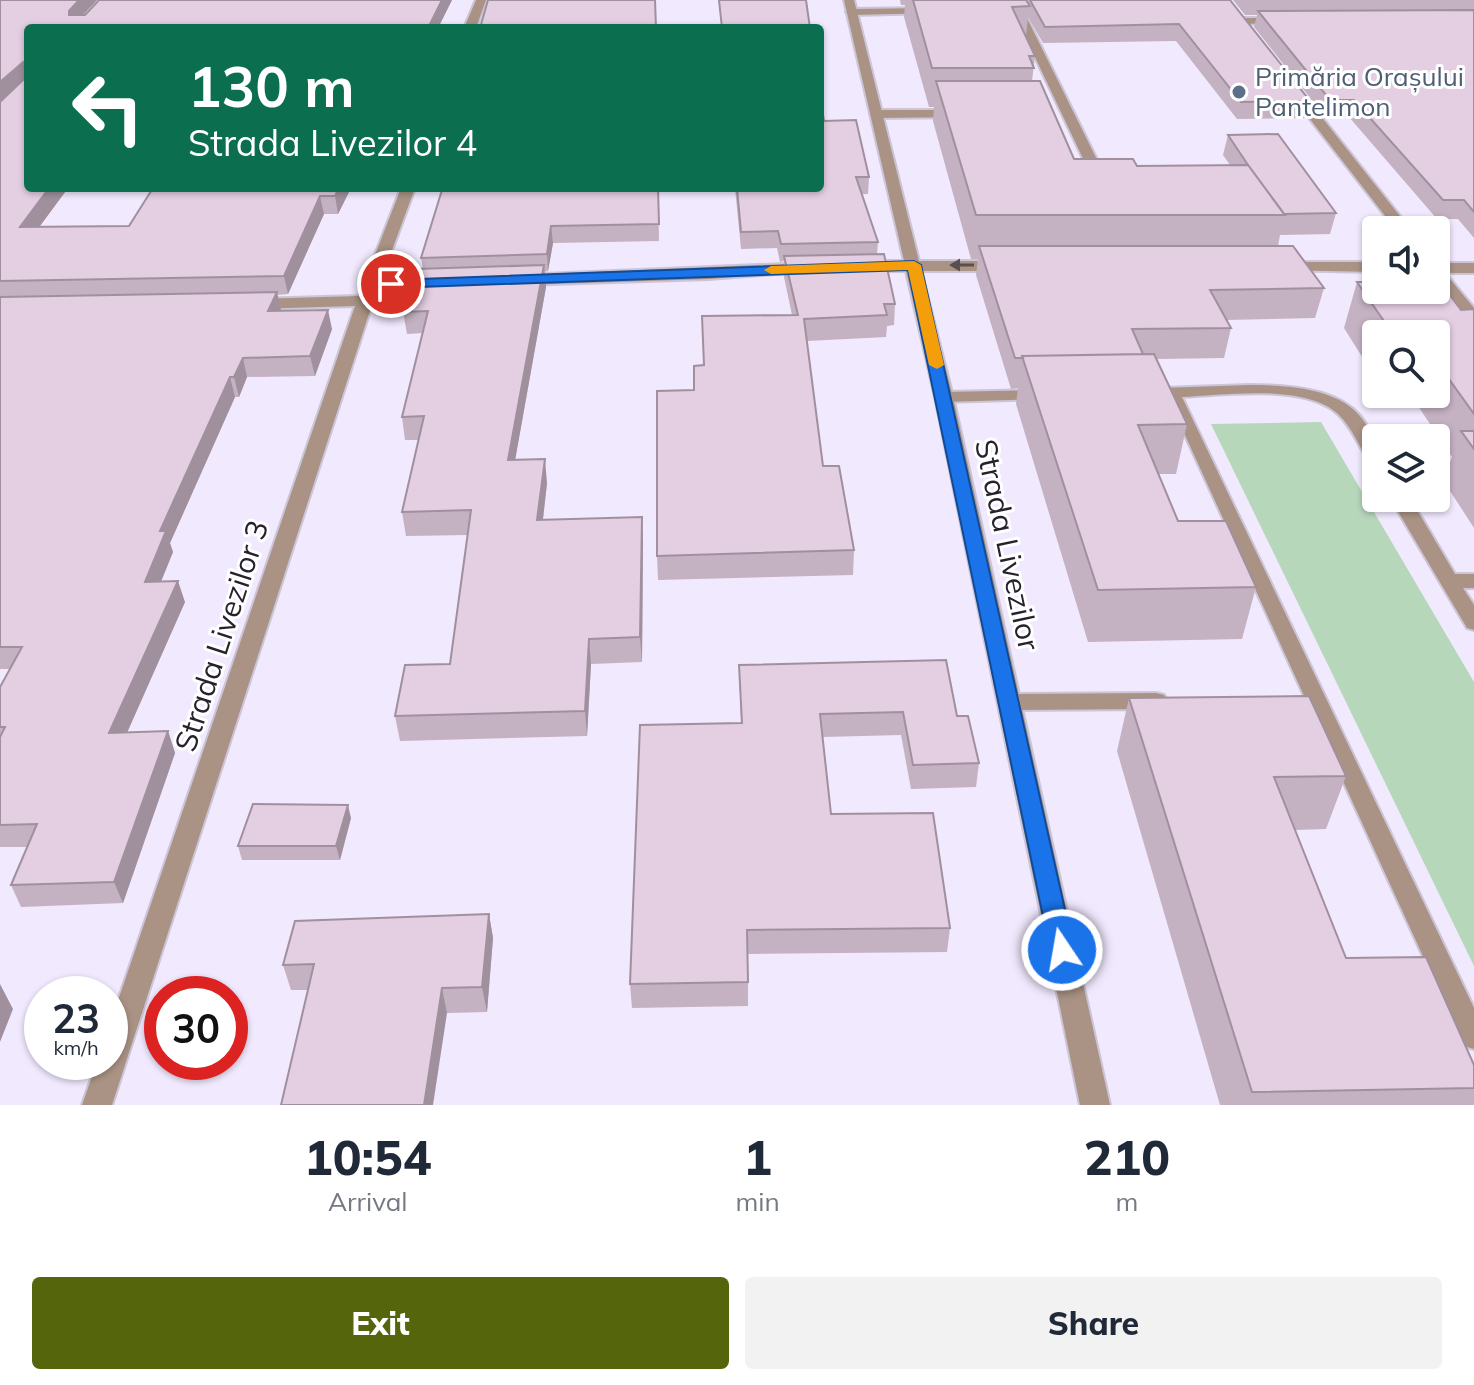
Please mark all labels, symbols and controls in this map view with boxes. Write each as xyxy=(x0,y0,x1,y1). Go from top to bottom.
text: 130 m xyxy=(188,51,355,121)
icon: left xyxy=(56,56,160,160)
place label: Primăria Orașului Pantelimon xyxy=(1255,60,1464,123)
marker: Primăria Orașului Pantelimon xyxy=(1230,83,1248,101)
text: Strada Livezilor 4 xyxy=(188,120,477,165)
map controls xyxy=(1362,216,1450,512)
button: sound xyxy=(1362,216,1450,304)
pin xyxy=(357,250,425,318)
one-way arrow xyxy=(949,259,974,271)
icon: arrive xyxy=(369,262,413,306)
button: search xyxy=(1362,320,1450,408)
button: layers xyxy=(1362,424,1450,512)
street label: Strada Livezilor xyxy=(967,436,1049,654)
street label: Strada Livezilor 3 xyxy=(166,515,276,756)
position arrow xyxy=(1020,908,1104,992)
speed limit sign: 30 xyxy=(144,976,248,1080)
text: 23 xyxy=(52,993,100,1043)
text: km/h xyxy=(53,1035,99,1060)
text: 10:54 xyxy=(304,1127,432,1187)
text: 1 xyxy=(743,1127,772,1187)
text: 210 xyxy=(1084,1127,1170,1187)
text: Arrival xyxy=(328,1185,408,1218)
text: min xyxy=(736,1185,780,1218)
text: m xyxy=(1115,1185,1138,1218)
button: Exit xyxy=(32,1277,729,1369)
button: Share xyxy=(745,1277,1442,1369)

